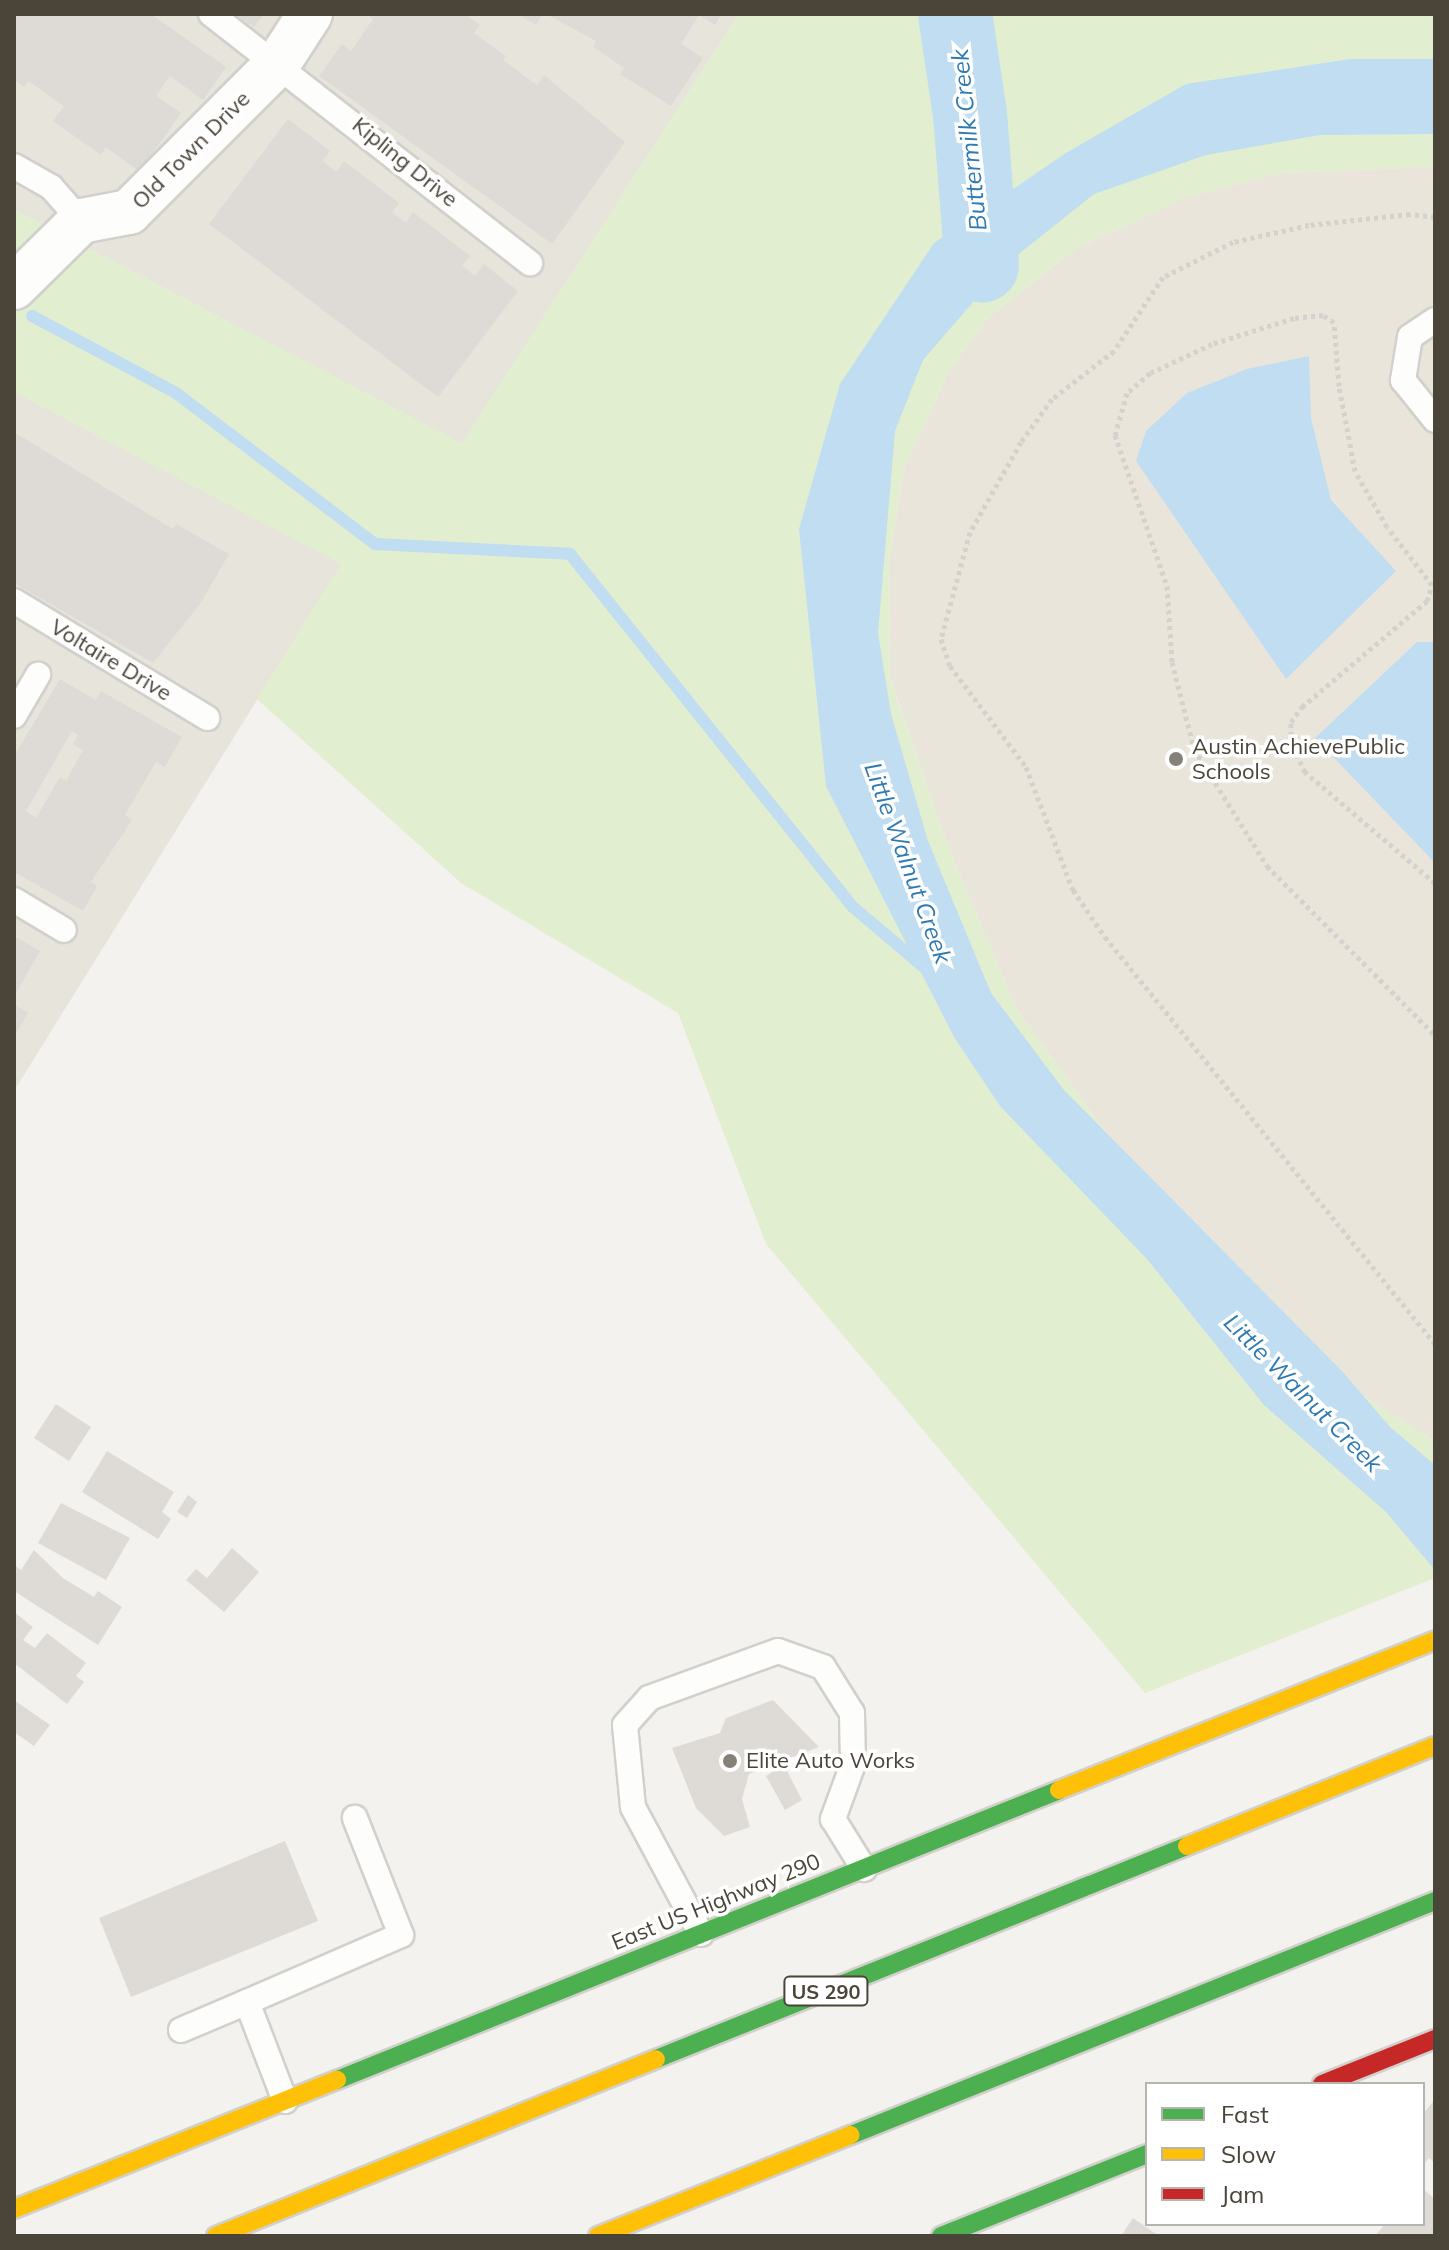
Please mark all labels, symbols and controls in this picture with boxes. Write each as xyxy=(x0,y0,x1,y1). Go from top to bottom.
water label: Buttermilk Creek xyxy=(945,48,993,232)
street label: Old Town Drive xyxy=(126,85,256,215)
street label: Kipling Drive xyxy=(347,111,463,213)
street label: Voltaire Drive xyxy=(46,613,176,707)
place label: Austin AchievePublic Schools xyxy=(1192,733,1405,784)
marker: Austin AchievePublic Schools xyxy=(1167,750,1185,768)
water label: Little Walnut Creek xyxy=(858,759,958,967)
water label: Little Walnut Creek xyxy=(1218,1308,1388,1478)
place label: Elite Auto Works xyxy=(746,1748,915,1774)
marker: Elite Auto Works xyxy=(721,1752,739,1770)
street label: East US Highway 290 xyxy=(608,1848,824,1956)
road number: US 290 xyxy=(782,1975,870,2007)
legend xyxy=(1145,2082,1425,2226)
text: Fast xyxy=(1221,2099,1269,2129)
text: Slow xyxy=(1221,2139,1276,2169)
text: Jam xyxy=(1221,2179,1264,2209)

